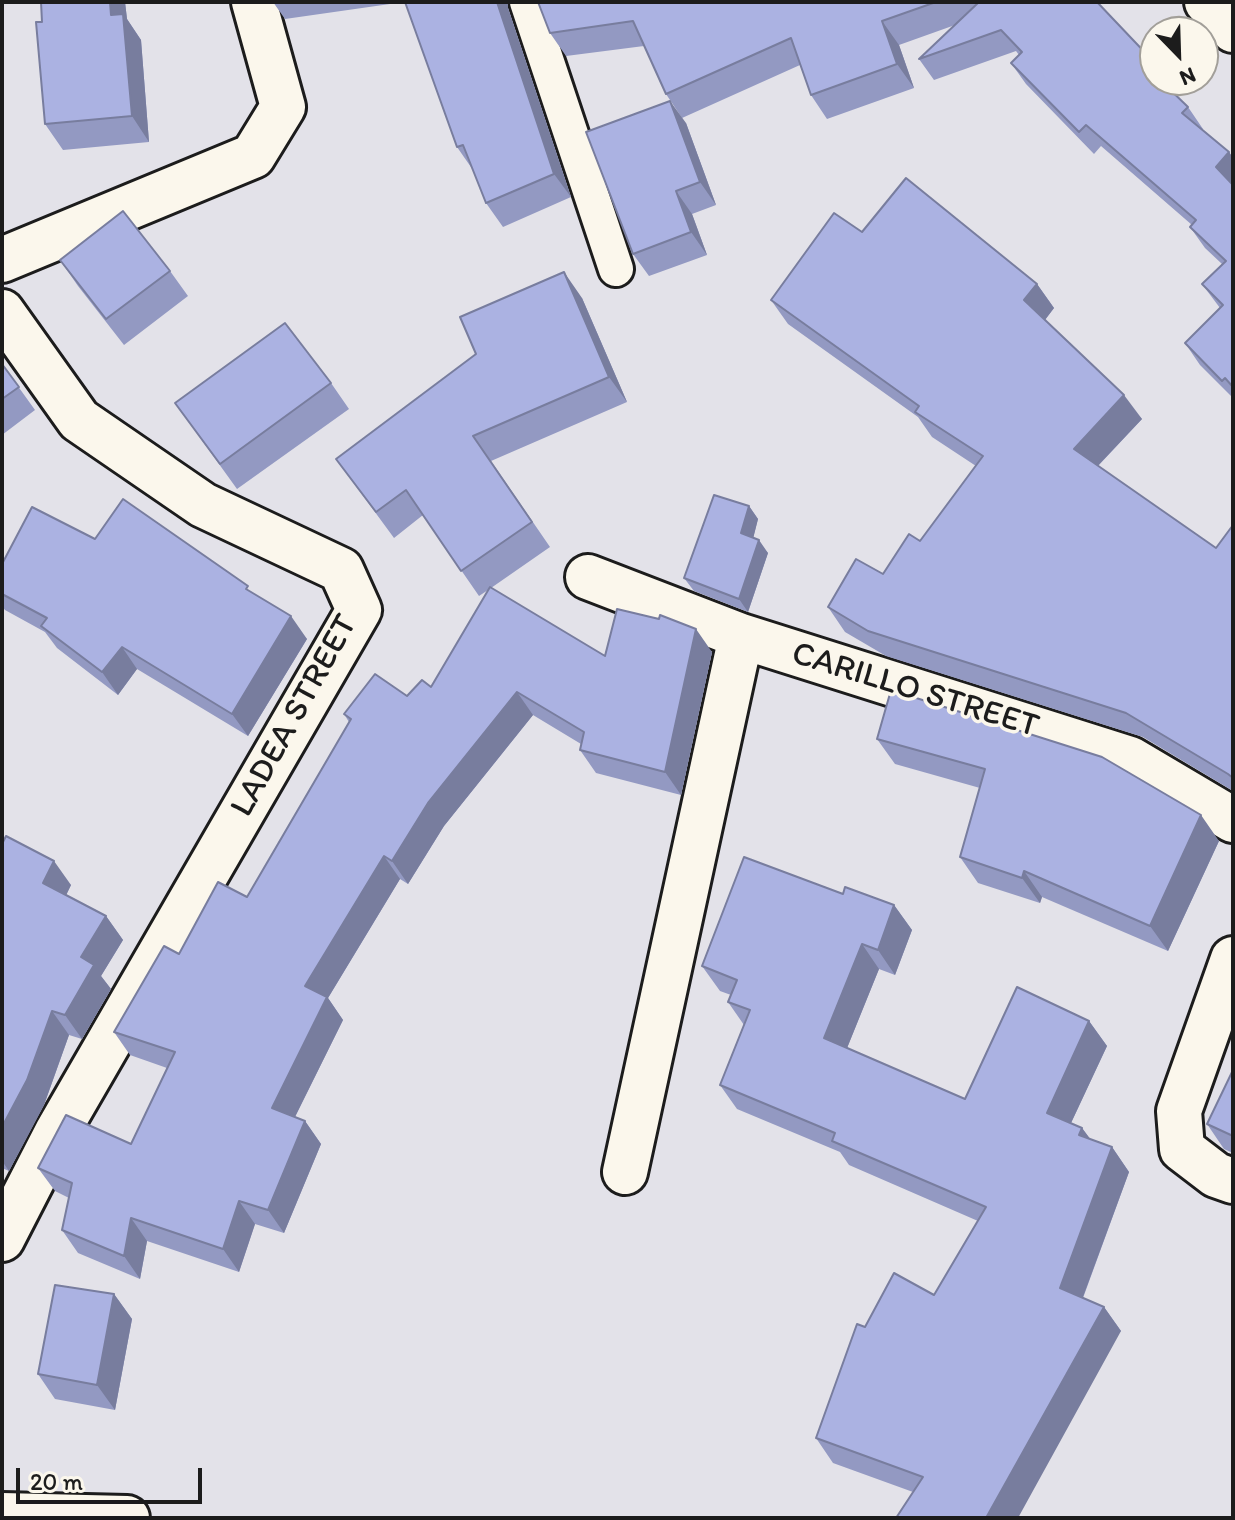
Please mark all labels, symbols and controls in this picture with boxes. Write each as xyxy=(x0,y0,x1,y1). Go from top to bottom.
north arrow xyxy=(1139,16,1219,96)
text: N xyxy=(1176,61,1200,92)
street label: LADEA STREET xyxy=(223,608,367,824)
street label: CARILLO STREET xyxy=(787,634,1043,748)
scale bar xyxy=(20,1452,206,1502)
text: 20 m xyxy=(30,1467,83,1496)

